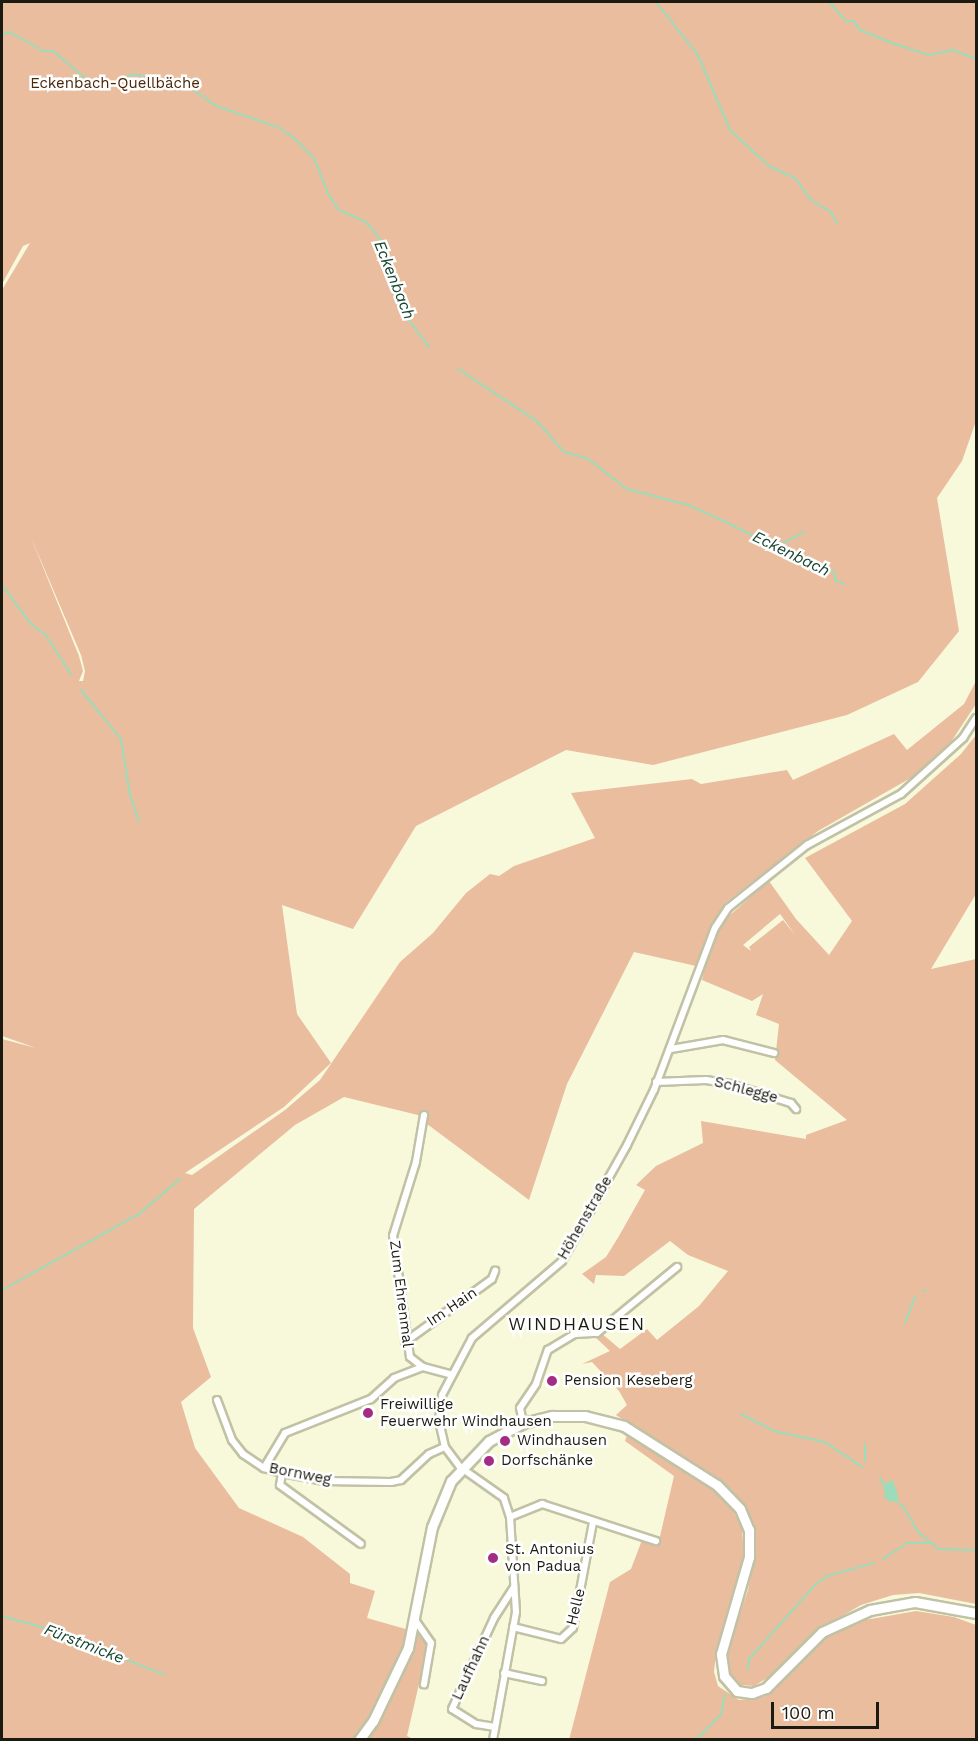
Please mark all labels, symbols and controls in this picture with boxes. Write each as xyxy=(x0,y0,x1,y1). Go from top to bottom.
park label: Eckenbach-Quellbäche xyxy=(30,75,200,93)
water label: Eckenbach xyxy=(369,238,419,322)
water label: Eckenbach xyxy=(749,527,833,581)
street label: Schlegge xyxy=(712,1073,780,1107)
street label: Höhenstraße xyxy=(554,1173,616,1263)
street label: Zum Ehrenmal xyxy=(385,1239,417,1349)
street label: Im Hain xyxy=(424,1284,480,1330)
district label: WINDHAUSEN xyxy=(508,1313,646,1335)
place label: Pension Keseberg xyxy=(564,1372,692,1390)
marker: Pension Keseberg xyxy=(545,1374,559,1388)
place label: Freiwillige Feuerwehr Windhausen xyxy=(380,1395,552,1430)
marker: Freiwillige Feuerwehr Windhausen xyxy=(361,1406,375,1420)
place label: Windhausen xyxy=(517,1432,607,1450)
marker: Windhausen xyxy=(498,1434,512,1448)
place label: Dorfschänke xyxy=(501,1452,593,1470)
marker: Dorfschänke xyxy=(482,1454,496,1468)
street label: Bornweg xyxy=(267,1459,333,1489)
place label: St. Antonius von Padua xyxy=(505,1540,595,1575)
marker: St. Antonius von Padua xyxy=(486,1551,500,1565)
street label: Helle xyxy=(563,1587,589,1627)
water label: Fürstmicke xyxy=(41,1620,127,1668)
street label: Laufhahn xyxy=(448,1633,494,1703)
scale bar xyxy=(774,1690,882,1728)
text: 100 m xyxy=(782,1702,835,1723)

